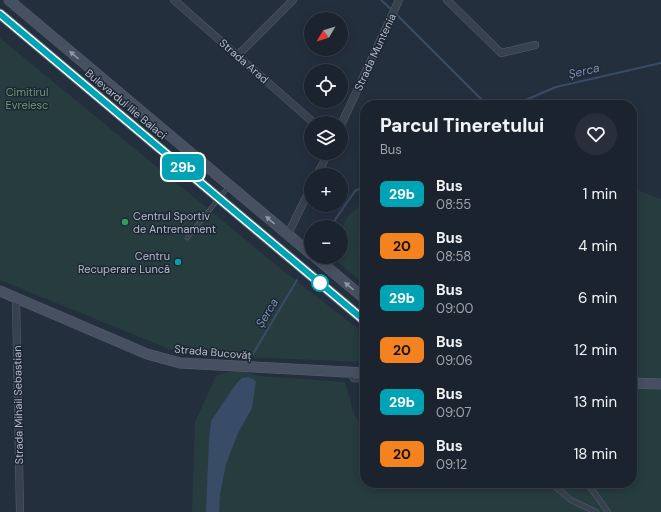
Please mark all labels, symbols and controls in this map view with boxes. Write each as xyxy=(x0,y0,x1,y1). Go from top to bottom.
street label: Strada Muntenia xyxy=(351,11,399,93)
north arrow xyxy=(304,12,348,56)
map controls xyxy=(304,12,348,264)
street label: Strada Arad xyxy=(216,36,272,86)
one-way arrow xyxy=(69,51,80,60)
water label: Șerca xyxy=(567,60,602,82)
button: locate xyxy=(304,64,348,108)
street label: Bulevardul Ilie Balaci xyxy=(82,66,170,142)
park label: Cimitirul Evreiesc xyxy=(6,85,48,112)
text: Parcul Tineretului xyxy=(380,113,544,138)
button: heart xyxy=(575,113,617,155)
button: layers xyxy=(304,116,348,160)
text: Bus xyxy=(380,141,402,158)
line badge: 29b xyxy=(160,154,206,180)
text: 29b xyxy=(170,158,196,176)
button: + xyxy=(304,168,348,212)
text: Bus xyxy=(436,176,463,196)
text: 1 min xyxy=(583,184,617,204)
text: 29b xyxy=(389,185,415,203)
text: 08:55 xyxy=(436,196,471,213)
place label: Centrul Sportiv de Antrenament xyxy=(133,209,216,236)
one-way arrow xyxy=(265,215,276,224)
marker: Centrul Sportiv de Antrenament xyxy=(120,217,130,227)
button: − xyxy=(304,220,348,264)
text: Bus xyxy=(436,228,463,248)
text: 4 min xyxy=(578,236,617,256)
text: 20 xyxy=(393,237,411,255)
text: 08:58 xyxy=(436,248,471,265)
place label: Centru Recuperare Luncă xyxy=(78,249,170,276)
marker: Centru Recuperare Luncă xyxy=(173,257,183,267)
unlabelled marker xyxy=(311,274,329,292)
text: Bus xyxy=(436,280,463,300)
one-way arrow xyxy=(343,281,354,290)
text: 6 min xyxy=(578,288,617,308)
text: 29b xyxy=(389,289,415,307)
water label: Șerca xyxy=(252,295,282,331)
text: 09:00 xyxy=(436,300,473,317)
text: Bus xyxy=(436,332,463,352)
text: 12 min xyxy=(574,340,617,360)
text: 20 xyxy=(393,341,411,359)
street label: Strada Bucovăț xyxy=(174,342,252,362)
street label: Strada Mihail Sebastian xyxy=(10,345,26,465)
text: 09:06 xyxy=(436,352,473,369)
text: Bus xyxy=(436,384,463,404)
text: 13 min xyxy=(574,392,617,412)
text: 29b xyxy=(389,393,415,411)
text: 09:07 xyxy=(436,404,471,421)
text: Bus xyxy=(436,436,463,456)
text: 18 min xyxy=(574,444,617,464)
text: 20 xyxy=(393,445,411,463)
text: 09:12 xyxy=(436,456,467,473)

